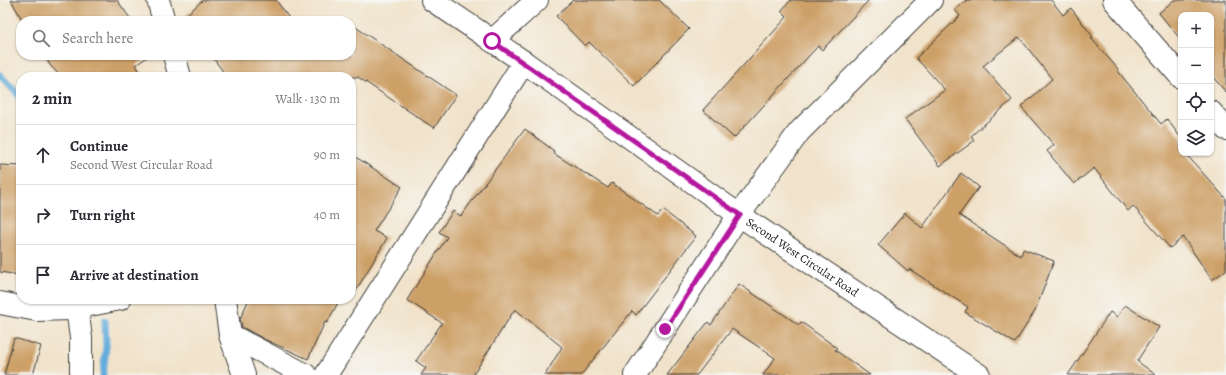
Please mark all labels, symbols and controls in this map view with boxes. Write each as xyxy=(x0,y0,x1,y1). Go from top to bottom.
map controls xyxy=(1178,12,1214,156)
button: + xyxy=(1178,12,1214,48)
search box xyxy=(16,16,356,60)
icon: search xyxy=(30,27,52,49)
text: Search here xyxy=(62,28,133,48)
route start xyxy=(483,32,501,50)
button: − xyxy=(1178,48,1214,84)
button: locate xyxy=(1178,84,1214,120)
text: 2 min xyxy=(32,87,72,110)
text: Walk · 130 m xyxy=(275,90,340,107)
button: layers xyxy=(1178,120,1214,156)
text: Continue xyxy=(70,136,128,156)
icon: ahead xyxy=(32,144,54,166)
text: 90 m xyxy=(314,146,340,163)
text: Second West Circular Road xyxy=(70,156,213,173)
icon: right xyxy=(32,204,54,226)
text: Turn right xyxy=(70,205,135,225)
text: 40 m xyxy=(314,206,340,223)
street label: Second West Circular Road xyxy=(743,214,862,301)
icon: arrive xyxy=(32,264,54,286)
text: Arrive at destination xyxy=(70,265,199,285)
route end xyxy=(656,320,674,338)

